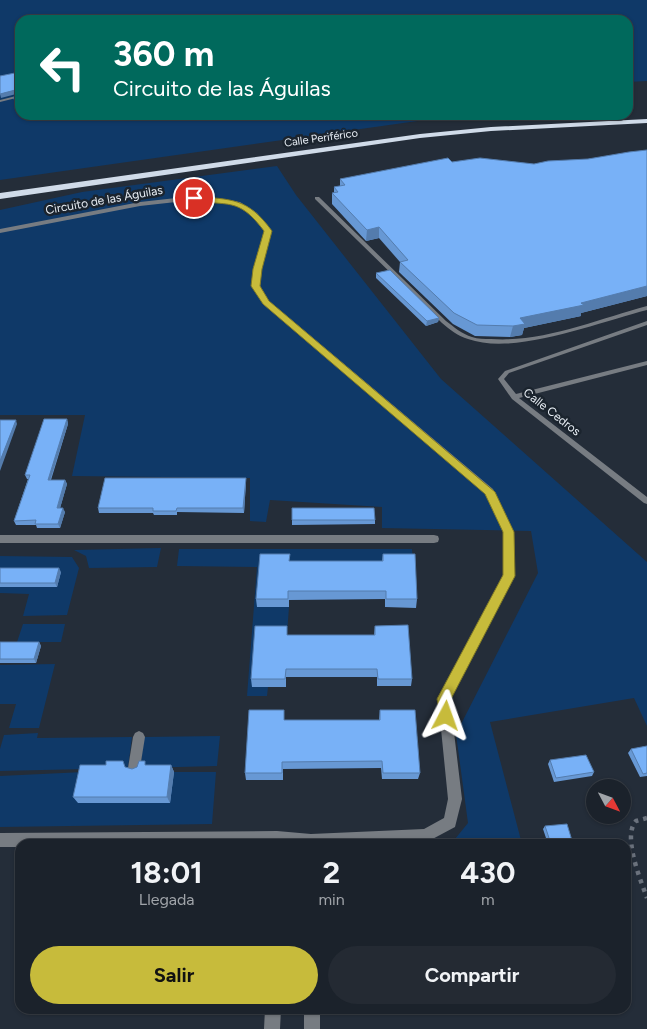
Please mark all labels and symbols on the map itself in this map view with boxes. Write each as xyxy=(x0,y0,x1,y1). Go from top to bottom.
street label: Calle Periférico xyxy=(283,126,359,150)
pin xyxy=(173,177,215,219)
street label: Circuito de las Águilas xyxy=(44,183,164,217)
street label: Calle Cedros xyxy=(521,385,584,439)
position arrow xyxy=(419,689,471,741)
north arrow xyxy=(586,779,631,824)

